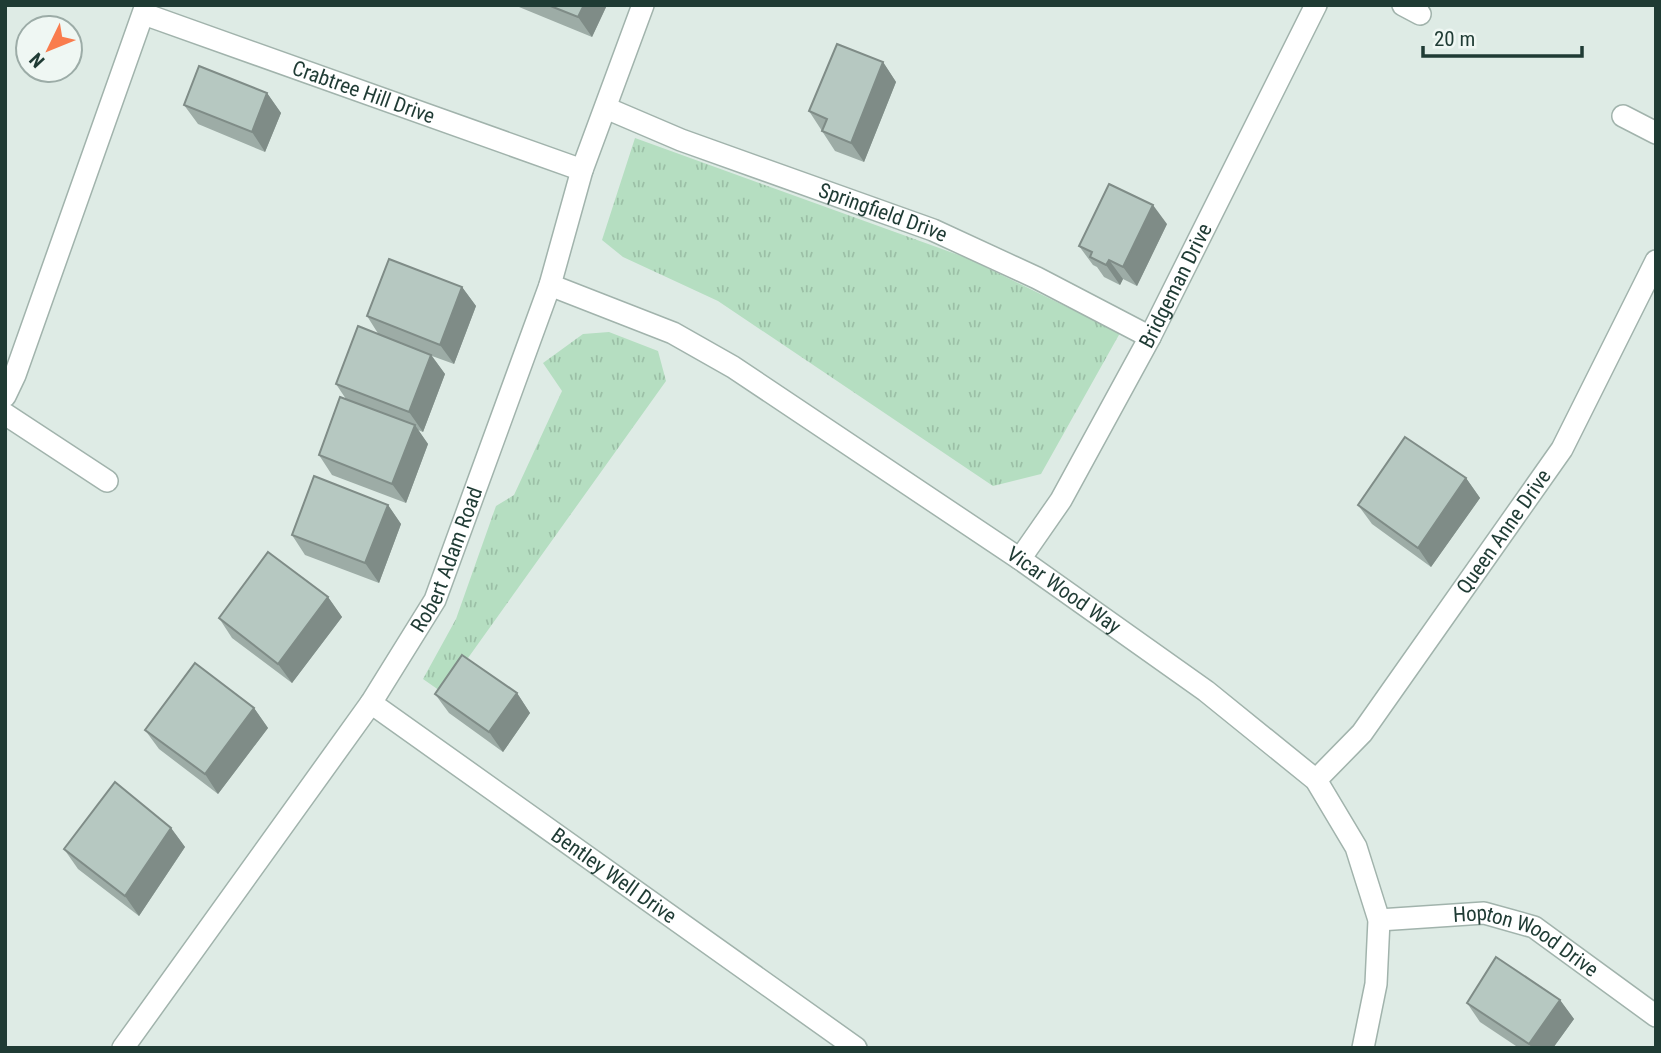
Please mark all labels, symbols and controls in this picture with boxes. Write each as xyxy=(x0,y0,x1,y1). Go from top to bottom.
north arrow xyxy=(14,14,84,84)
scale bar xyxy=(1423,14,1582,58)
text: 20 m xyxy=(1434,27,1475,51)
text: N xyxy=(25,48,49,72)
street label: Crabtree Hill Drive xyxy=(289,56,438,129)
street label: Springfield Drive xyxy=(815,178,951,247)
street label: Bridgeman Drive xyxy=(1134,219,1217,352)
street label: Queen Anne Drive xyxy=(1452,465,1556,598)
street label: Robert Adam Road xyxy=(406,484,487,637)
street label: Vicar Wood Way xyxy=(1002,542,1126,639)
street label: Bentley Well Drive xyxy=(547,823,681,928)
street label: Hopton Wood Drive xyxy=(1452,901,1603,982)

